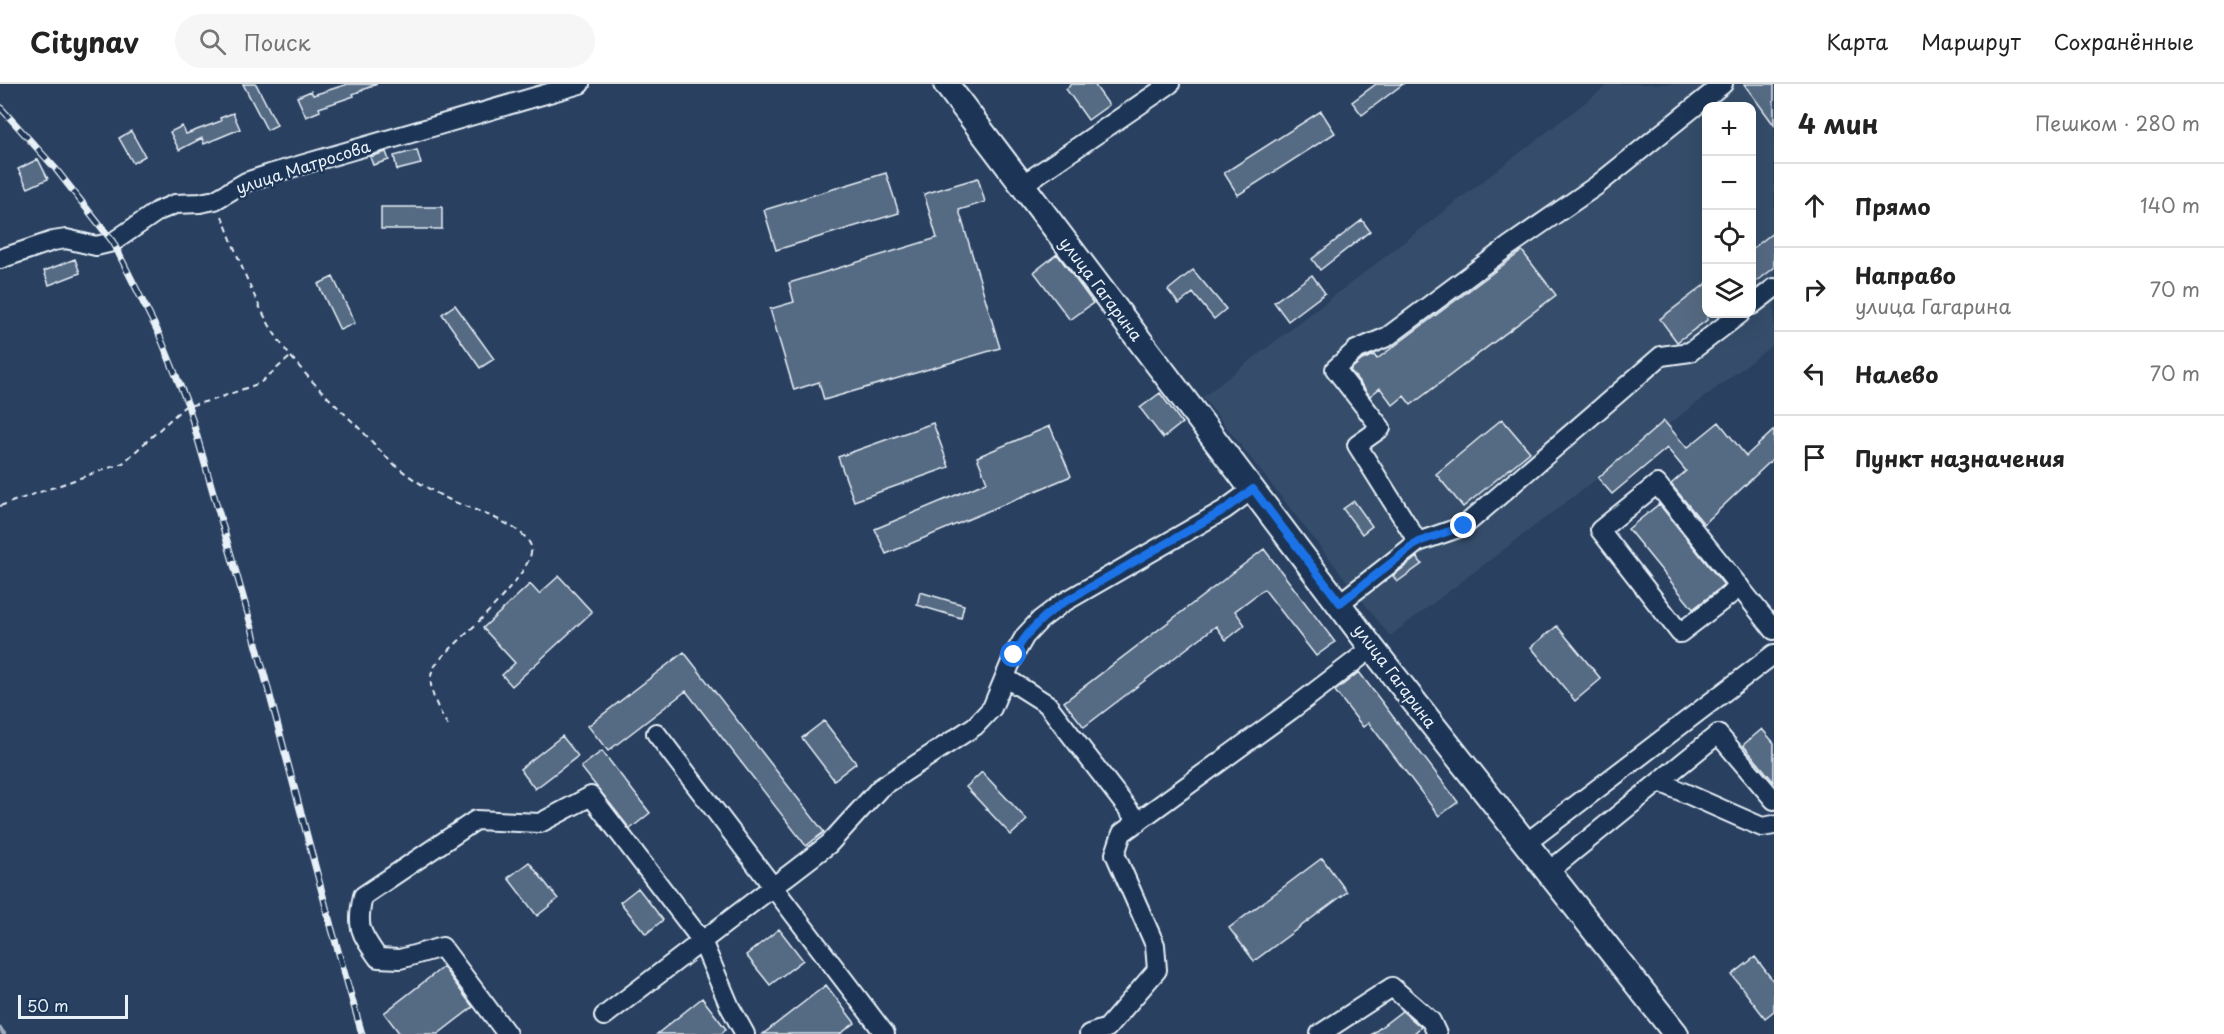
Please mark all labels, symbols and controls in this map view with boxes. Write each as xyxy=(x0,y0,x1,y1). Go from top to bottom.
search box xyxy=(175,14,595,68)
text: Citynav xyxy=(30,20,139,63)
icon: search xyxy=(196,25,229,58)
text: Поиск xyxy=(244,25,311,58)
text: Карта xyxy=(1827,25,1888,57)
text: Маршрут xyxy=(1921,25,2021,57)
text: Сохранённые xyxy=(2054,25,2194,57)
map controls xyxy=(1702,102,1756,318)
button: + xyxy=(1702,102,1756,156)
text: 4 мин xyxy=(1798,104,1879,143)
text: Пешком · 280 m xyxy=(2035,108,2200,138)
street label: улица Матросова xyxy=(232,133,373,199)
button: − xyxy=(1702,156,1756,210)
icon: ahead xyxy=(1798,189,1831,222)
text: Прямо xyxy=(1855,189,1930,222)
text: 140 m xyxy=(2140,190,2200,220)
button: locate xyxy=(1702,210,1756,264)
street label: улица Гагарина xyxy=(1055,231,1149,346)
text: Направо xyxy=(1855,258,1956,291)
button: layers xyxy=(1702,264,1756,318)
icon: right xyxy=(1798,273,1831,306)
text: 70 m xyxy=(2150,274,2200,304)
text: улица Гагарина xyxy=(1855,291,2011,321)
icon: left xyxy=(1798,357,1831,390)
text: Налево xyxy=(1855,357,1938,390)
text: 70 m xyxy=(2150,358,2200,388)
icon: arrive xyxy=(1798,441,1831,474)
text: Пункт назначения xyxy=(1855,441,2065,474)
route end xyxy=(1450,512,1476,538)
street label: улица Гагарина xyxy=(1349,618,1443,733)
route start xyxy=(1000,641,1026,667)
scale bar xyxy=(18,992,128,1020)
text: 50 m xyxy=(27,993,68,1017)

